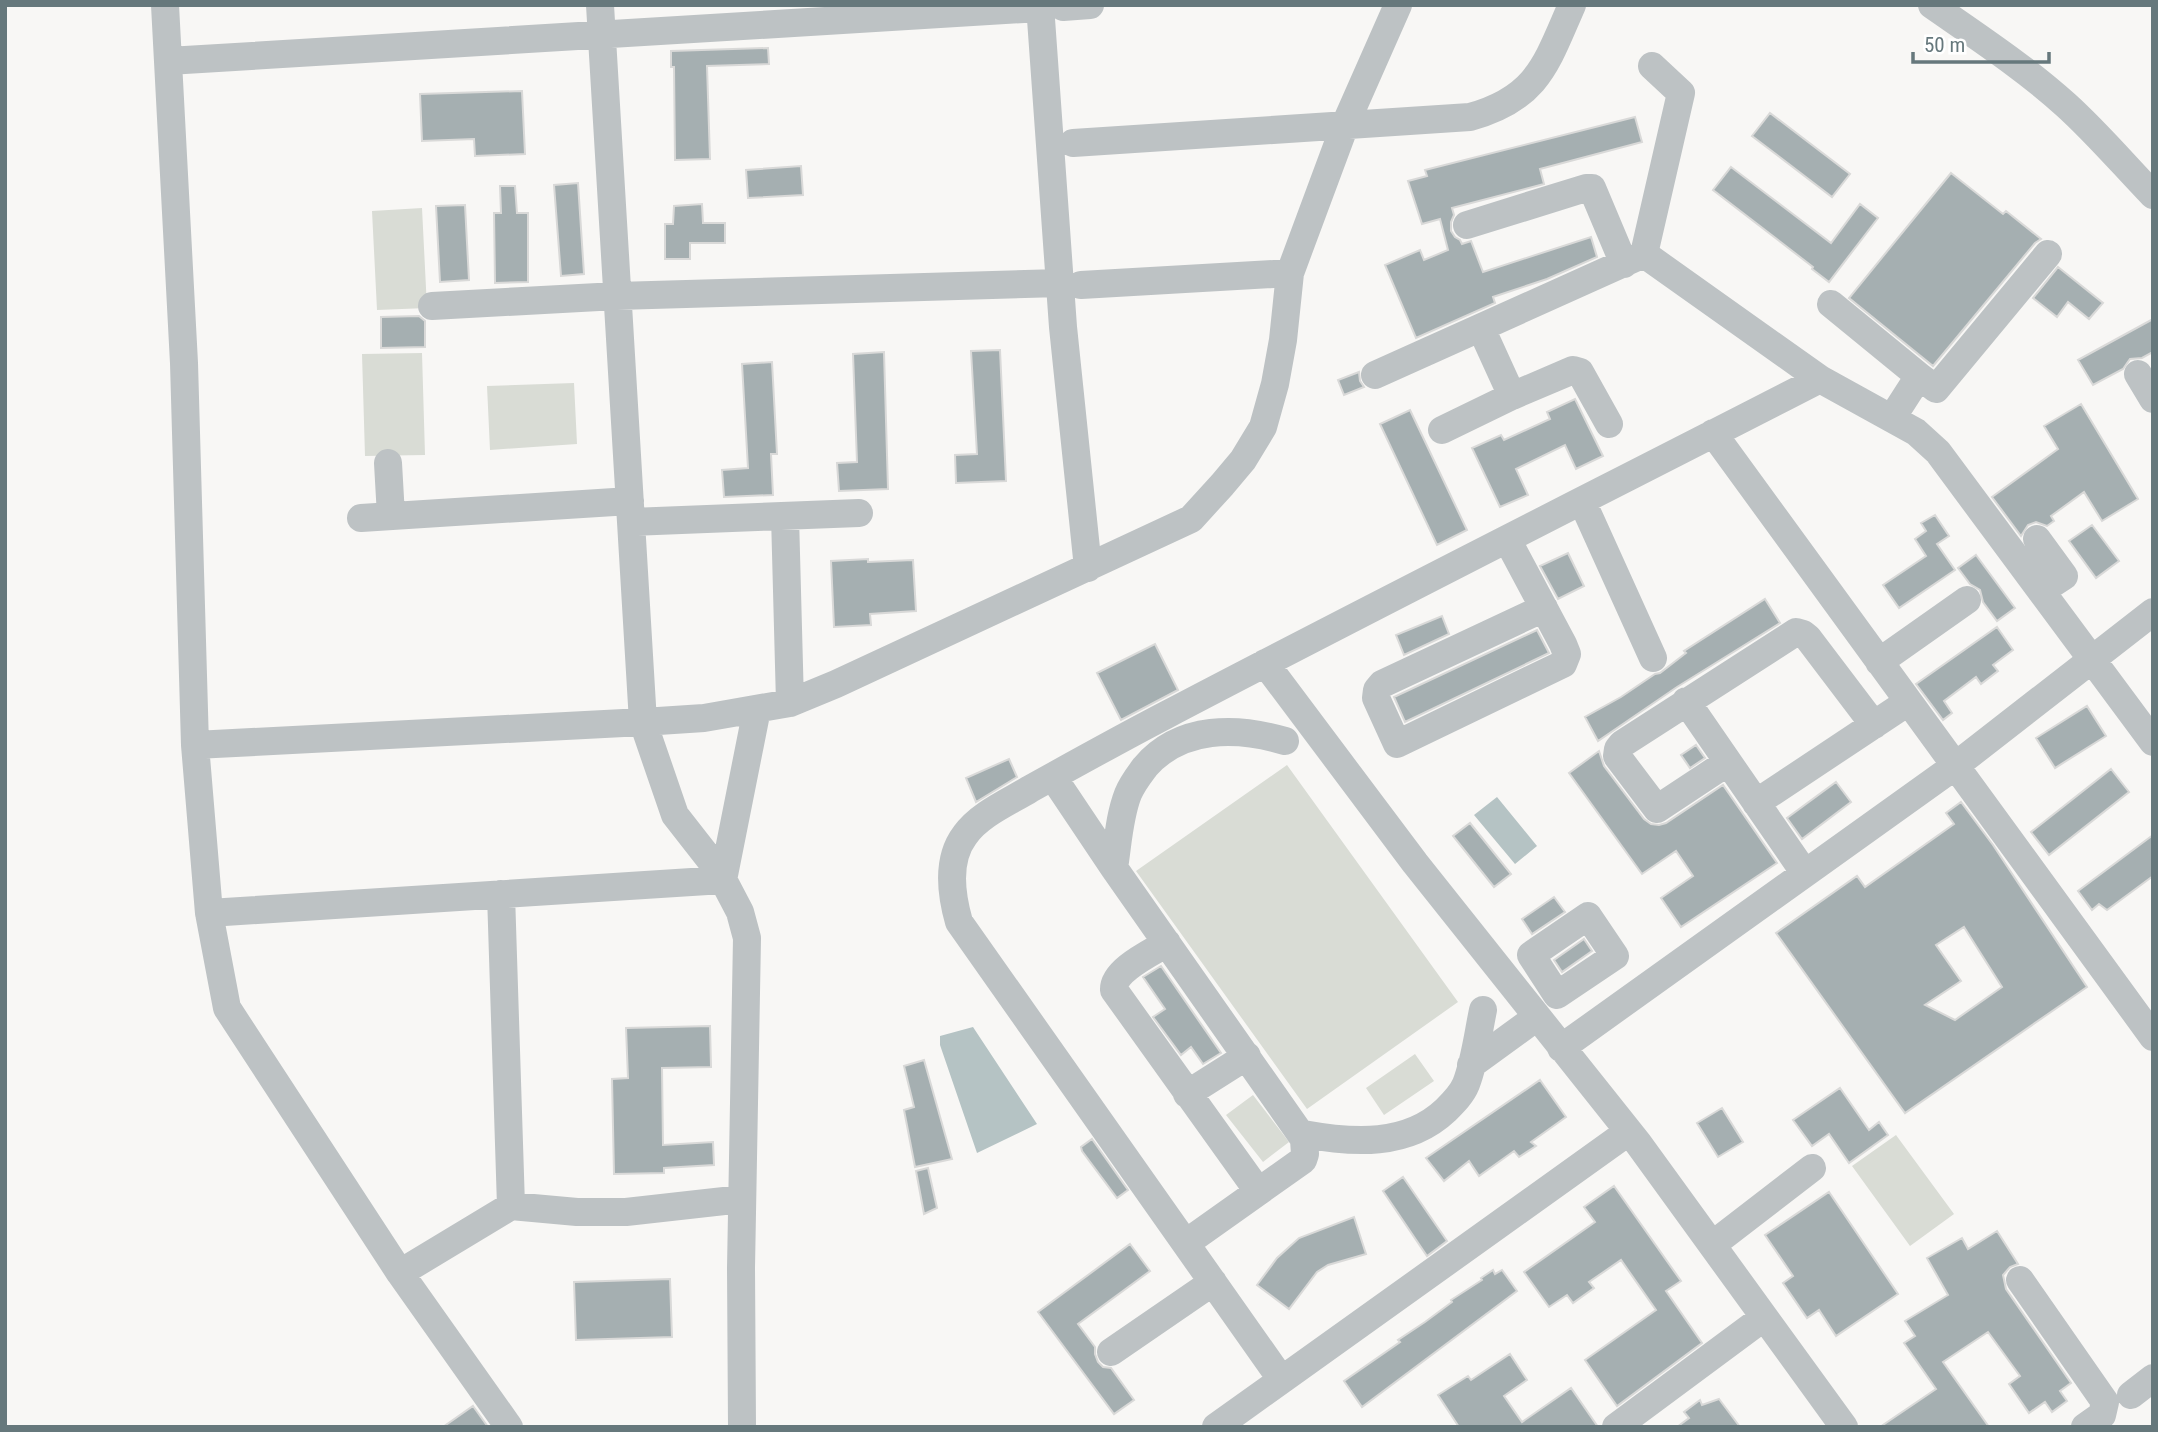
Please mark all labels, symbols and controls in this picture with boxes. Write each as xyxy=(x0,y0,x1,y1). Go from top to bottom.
scale bar xyxy=(1913,21,2050,65)
text: 50 m xyxy=(1924,33,1965,57)

